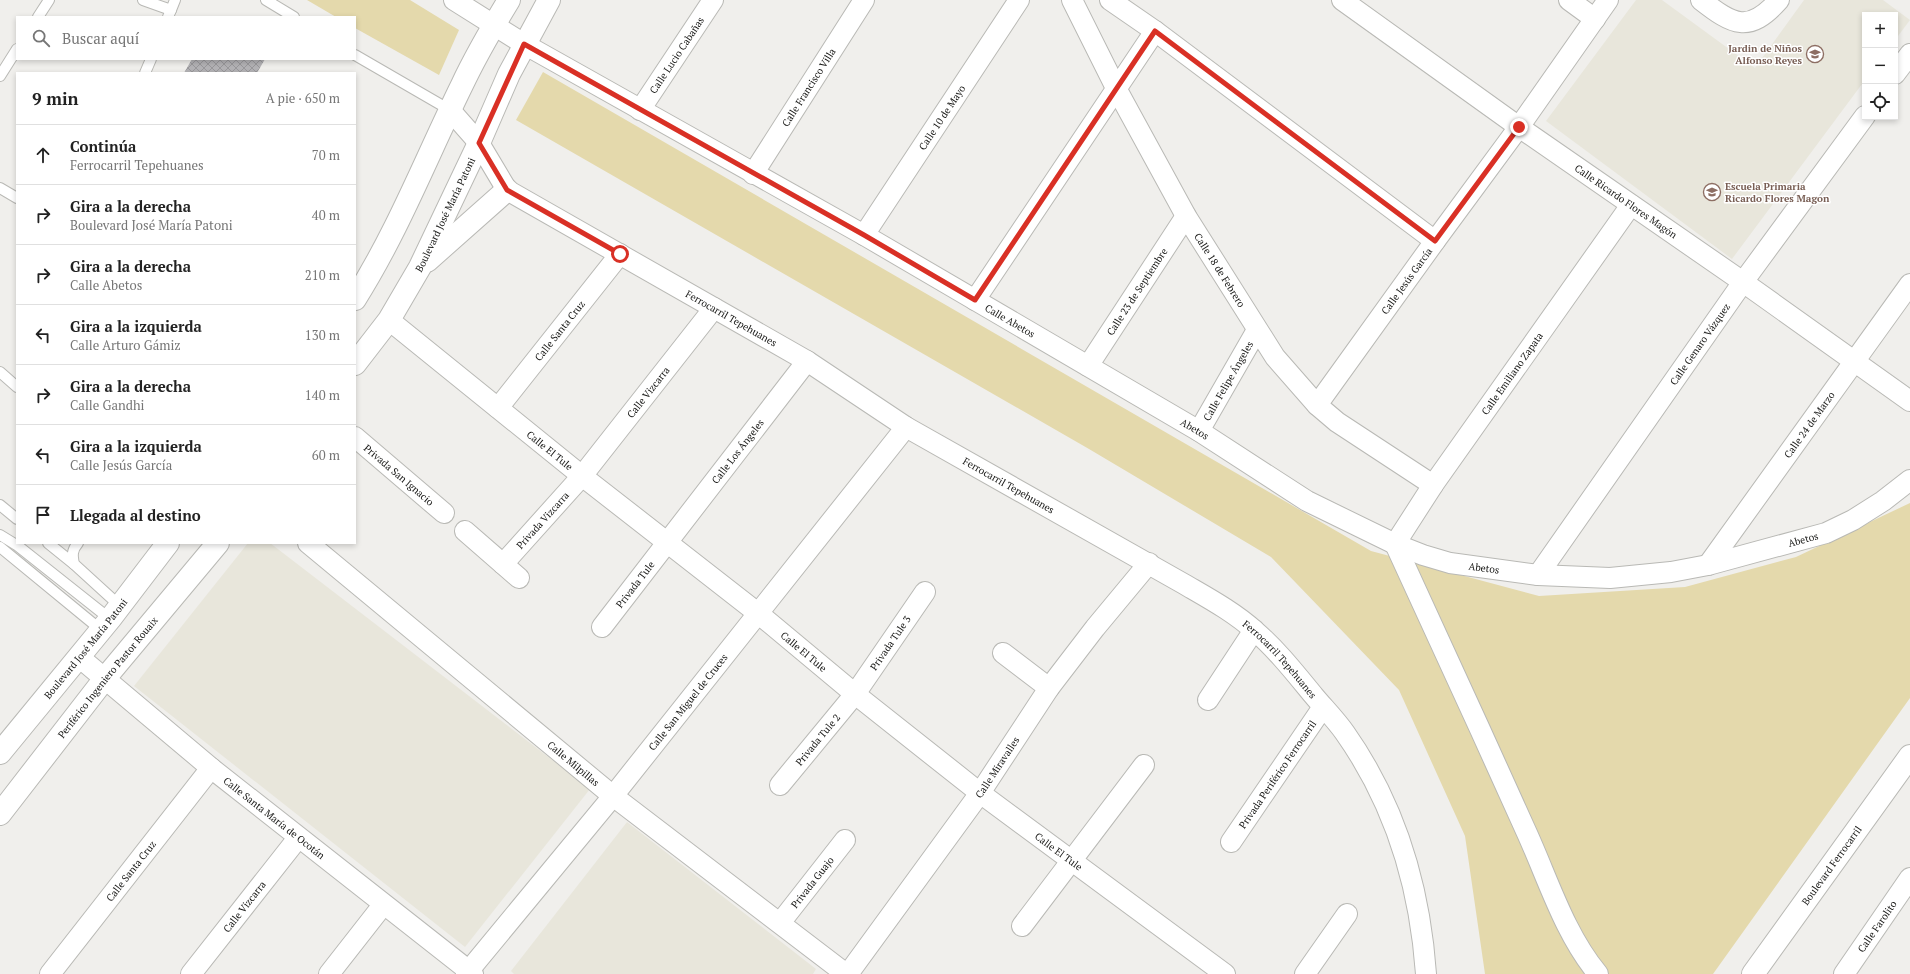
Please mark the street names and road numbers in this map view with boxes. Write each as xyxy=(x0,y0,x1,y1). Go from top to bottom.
street label: Calle Lucio Cabañas xyxy=(647,14,707,96)
street label: Calle Francisco Villa xyxy=(779,46,839,129)
street label: Calle 10 de Mayo xyxy=(916,82,968,153)
street label: Boulevard José María Patoni xyxy=(412,155,478,275)
street label: Calle Ricardo Flores Magón xyxy=(1572,162,1679,241)
street label: Calle 18 de Febrero xyxy=(1191,231,1248,310)
street label: Calle Jesús García xyxy=(1378,245,1435,317)
street label: Calle 23 de Septiembre xyxy=(1104,246,1170,338)
street label: Ferrocarril Tepehuanes xyxy=(683,287,779,350)
street label: Calle Santa Cruz xyxy=(532,298,588,364)
street label: Calle Abetos xyxy=(983,301,1037,341)
street label: Calle Genaro Vázquez xyxy=(1667,301,1733,388)
street label: Calle Emiliano Zapata xyxy=(1479,330,1546,418)
street label: Calle Felipe Ángeles xyxy=(1200,339,1256,423)
street label: Calle Vizcarra xyxy=(624,364,673,421)
street label: Calle 24 de Marzo xyxy=(1781,389,1838,461)
street label: Abetos xyxy=(1178,416,1211,443)
street label: Calle Los Ángeles xyxy=(709,417,767,486)
street label: Calle El Tule xyxy=(524,428,576,473)
street label: Privada San Ignacio xyxy=(361,442,437,509)
street label: Ferrocarril Tepehuanes xyxy=(961,455,1057,516)
street label: Privada Vizcarra xyxy=(514,489,572,552)
street label: Abetos xyxy=(1787,529,1820,550)
street label: Privada Tule xyxy=(613,559,658,611)
street label: Abetos xyxy=(1468,560,1500,577)
street label: Boulevard José María Patoni xyxy=(41,596,130,702)
street label: Periférico Ingeniero Pastor Rouaix xyxy=(55,613,161,741)
street label: Privada Tule 3 xyxy=(867,613,914,673)
street label: Ferrocarril Tepehuanes xyxy=(1240,617,1319,701)
street label: Calle El Tule xyxy=(778,629,829,675)
street label: Calle San Miguel de Cruces xyxy=(646,651,730,753)
street label: Privada Tule 2 xyxy=(793,711,843,768)
street label: Privada Periférico Ferrocarril xyxy=(1236,718,1319,831)
street label: Calle Miravalles xyxy=(972,734,1022,801)
street label: Calle Milpillas xyxy=(544,738,602,789)
street label: Calle Santa María de Ocotán xyxy=(221,774,327,862)
street label: Boulevard Ferrocarril xyxy=(1799,823,1865,908)
street label: Calle El Tule xyxy=(1032,830,1085,873)
street label: Calle Santa Cruz xyxy=(103,838,159,904)
street label: Privada Guajo xyxy=(788,854,837,911)
street label: Calle Vizcarra xyxy=(220,878,269,935)
street label: Calle Farolito xyxy=(1855,898,1900,955)

